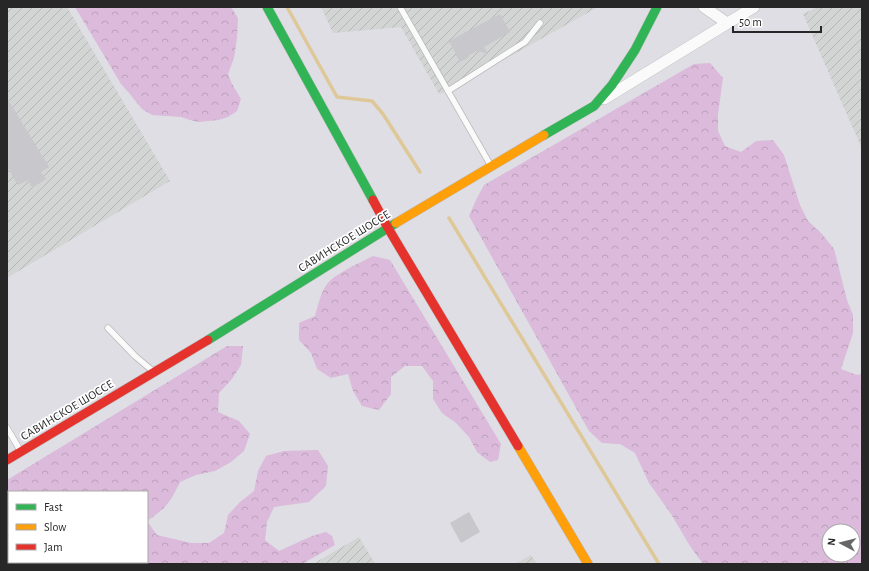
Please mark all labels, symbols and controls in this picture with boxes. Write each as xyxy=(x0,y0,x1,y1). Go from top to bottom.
scale bar xyxy=(733,8,821,34)
text: 50 m xyxy=(739,16,762,28)
street label: САВИНСКОЕ ШОССЕ xyxy=(296,208,392,274)
street label: САВИНСКОЕ ШОССЕ xyxy=(18,378,116,442)
legend xyxy=(8,491,148,563)
text: Fast xyxy=(44,501,63,513)
text: Slow xyxy=(44,521,66,533)
north arrow xyxy=(821,523,861,563)
text: N xyxy=(826,537,837,546)
text: Jam xyxy=(44,541,63,553)

